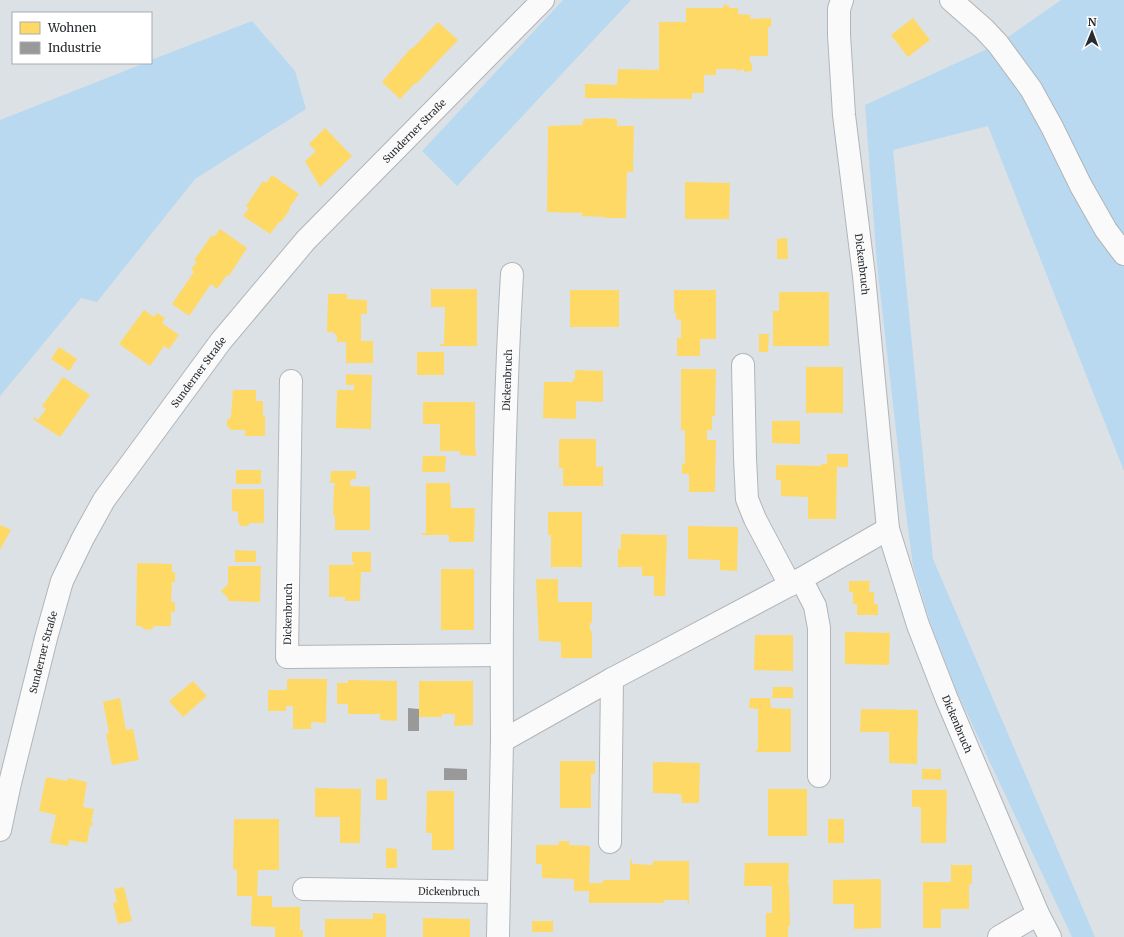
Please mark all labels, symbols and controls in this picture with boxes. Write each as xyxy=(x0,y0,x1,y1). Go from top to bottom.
legend xyxy=(12,12,152,64)
north arrow xyxy=(1072,12,1112,52)
text: N xyxy=(1088,15,1097,29)
text: Wohnen xyxy=(47,20,96,35)
text: Industrie xyxy=(48,40,101,55)
street label: Sunderner Straße xyxy=(380,96,448,165)
street label: Dickenbruch xyxy=(852,233,872,296)
street label: Sunderner Straße xyxy=(168,334,229,410)
street label: Dickenbruch xyxy=(499,349,515,411)
street label: Dickenbruch xyxy=(281,583,295,645)
street label: Sunderner Straße xyxy=(26,609,60,695)
street label: Dickenbruch xyxy=(939,693,976,755)
street label: Dickenbruch xyxy=(418,884,480,898)

